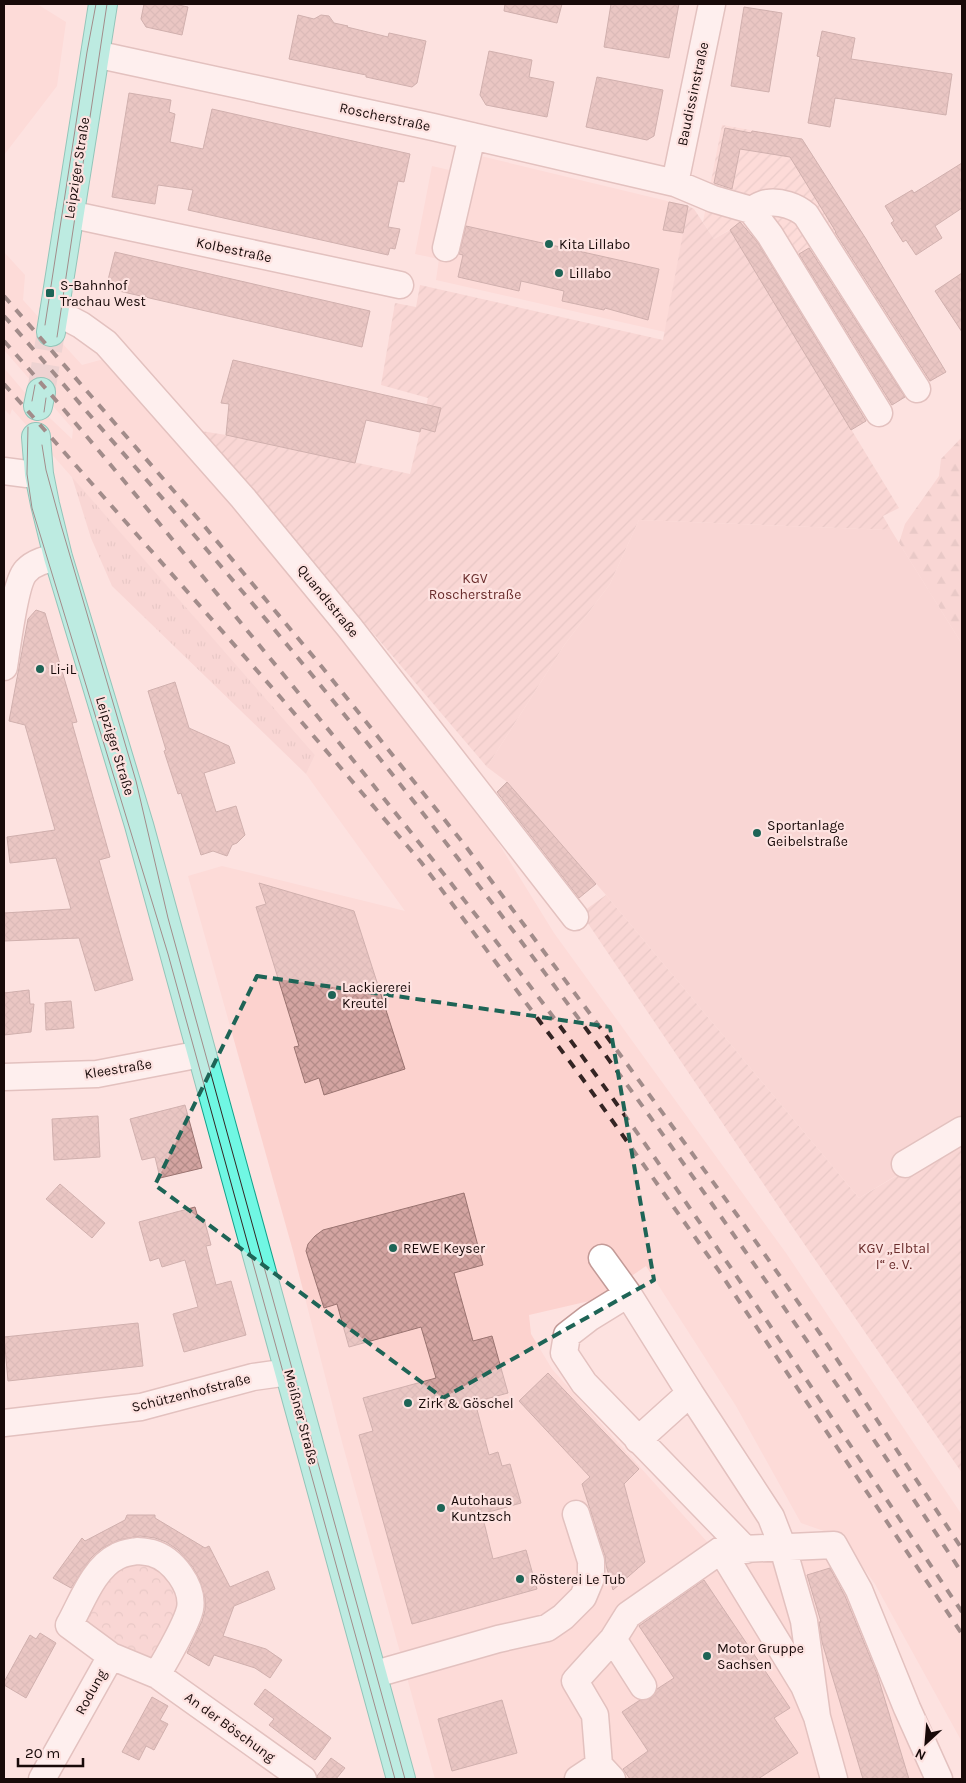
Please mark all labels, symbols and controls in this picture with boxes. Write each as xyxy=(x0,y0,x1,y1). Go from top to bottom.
street label: Baudissinstraße xyxy=(674,40,712,148)
street label: Roscherstraße xyxy=(338,99,432,135)
street label: Leipziger Straße xyxy=(61,116,93,220)
street label: Kolbestraße xyxy=(195,234,273,266)
place label: Kita Lillabo xyxy=(559,236,630,253)
marker: Kita Lillabo xyxy=(543,238,555,250)
place label: Lillabo xyxy=(569,265,611,282)
marker: Lillabo xyxy=(553,267,565,279)
place label: S-Bahnhof Trachau West xyxy=(60,277,146,310)
marker: S-Bahnhof Trachau West xyxy=(44,287,56,299)
street label: Quandtstraße xyxy=(294,561,362,641)
park label: KGV Roscherstraße xyxy=(429,570,521,603)
place label: Li-iL xyxy=(50,661,77,678)
marker: Li-iL xyxy=(34,663,46,675)
street label: Leipziger Straße xyxy=(92,694,138,798)
place label: Sportanlage Geibelstraße xyxy=(767,817,848,850)
marker: Sportanlage Geibelstraße xyxy=(751,827,763,839)
place label: Lackiererei Kreutel xyxy=(342,979,411,1012)
marker: Lackiererei Kreutel xyxy=(326,989,338,1001)
street label: Kleestraße xyxy=(83,1055,153,1083)
place label: REWE Keyser xyxy=(403,1240,486,1257)
park label: KGV „Elbtal I“ e. V. xyxy=(858,1240,930,1273)
marker: REWE Keyser xyxy=(387,1242,399,1254)
street label: Meißner Straße xyxy=(280,1367,322,1467)
street label: Schützenhofstraße xyxy=(130,1370,252,1416)
place label: Zirk & Göschel xyxy=(418,1395,514,1412)
marker: Zirk & Göschel xyxy=(402,1397,414,1409)
place label: Autohaus Kuntzsch xyxy=(451,1492,512,1525)
marker: Autohaus Kuntzsch xyxy=(435,1502,447,1514)
place label: Rösterei Le Tub xyxy=(530,1571,626,1588)
marker: Rösterei Le Tub xyxy=(514,1573,526,1585)
place label: Motor Gruppe Sachsen xyxy=(717,1640,804,1673)
marker: Motor Gruppe Sachsen xyxy=(701,1650,713,1662)
street label: Rodung xyxy=(72,1666,110,1718)
street label: An der Böschung xyxy=(181,1688,279,1766)
north arrow xyxy=(901,1718,951,1768)
scale bar xyxy=(18,1736,82,1768)
text: 20 m xyxy=(25,1744,60,1762)
text: N xyxy=(912,1744,929,1764)

